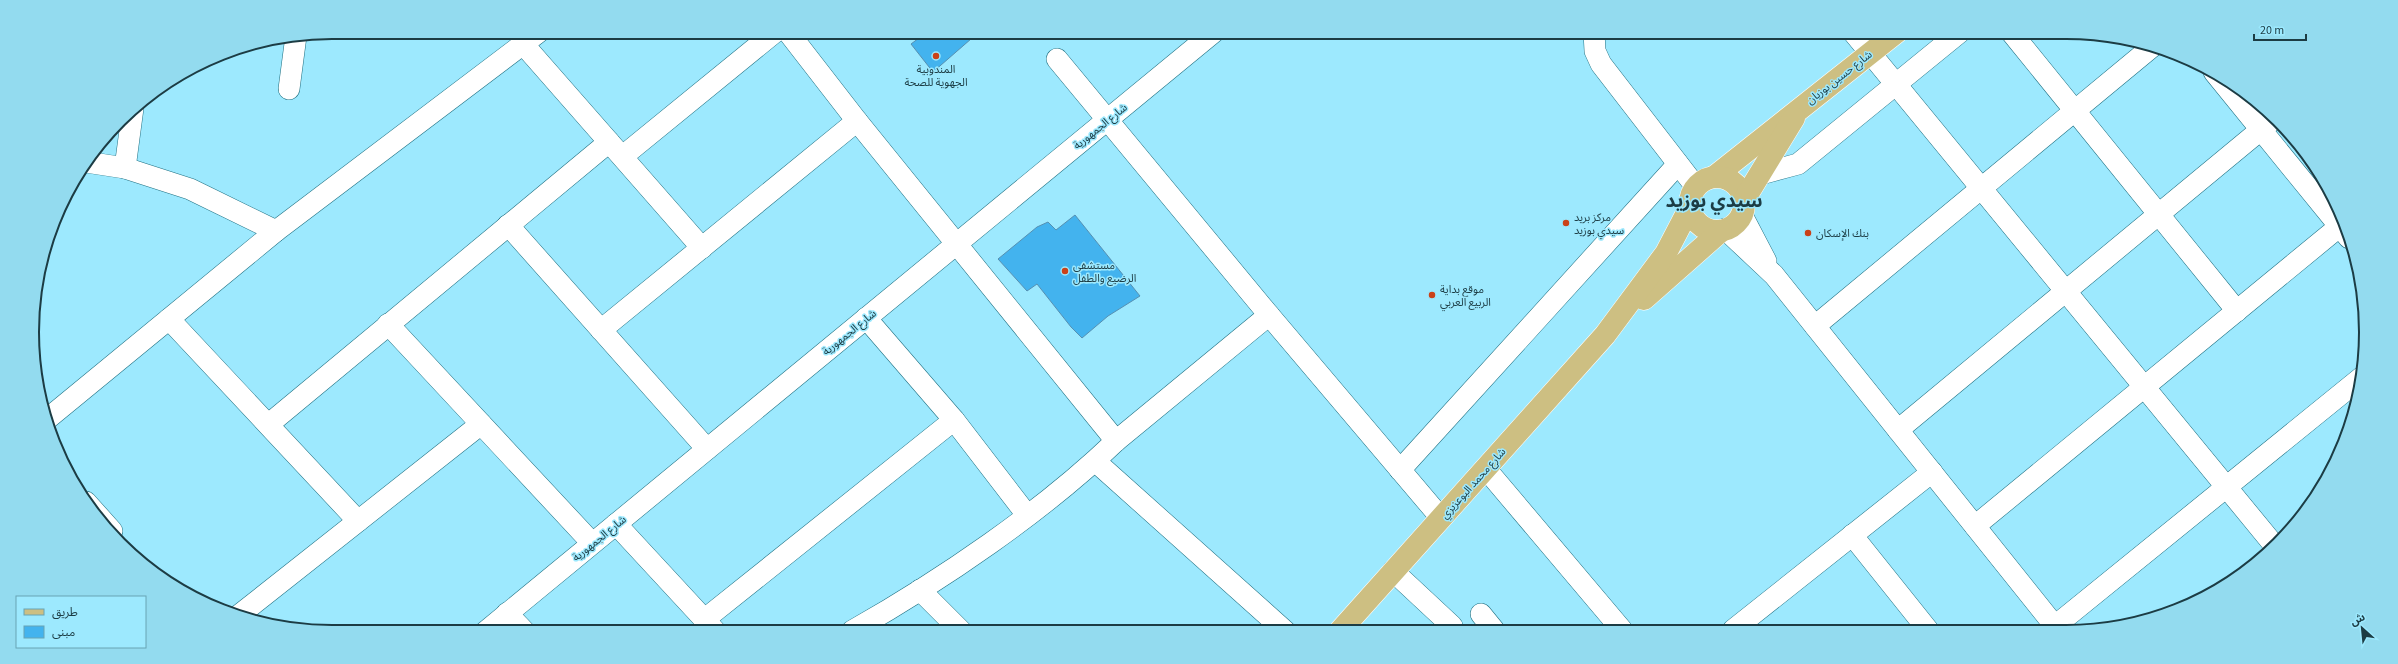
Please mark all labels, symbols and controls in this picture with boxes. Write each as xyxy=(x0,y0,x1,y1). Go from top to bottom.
scale bar xyxy=(2254,16,2306,42)
text: 20 m xyxy=(2260,22,2284,39)
street label: شارع حسين بوزيان xyxy=(1803,47,1876,108)
marker: المندوبية الجهوية للصحة xyxy=(931,51,941,61)
place label: المندوبية الجهوية للصحة xyxy=(904,62,968,90)
street label: شارع الجمهورية xyxy=(1070,100,1131,153)
district label: سيدي بوزيد xyxy=(1666,188,1762,215)
place label: مركز بريد سيدي بوزيد xyxy=(1574,210,1625,240)
marker: مركز بريد سيدي بوزيد xyxy=(1561,218,1571,228)
place label: بنك الإسكان xyxy=(1816,226,1869,241)
marker: بنك الإسكان xyxy=(1803,228,1813,238)
place label: مستشفى الرضيع والطفل xyxy=(1073,258,1136,286)
marker: مستشفى الرضيع والطفل xyxy=(1060,266,1070,276)
place label: موقع بداية الربيع العربي xyxy=(1440,282,1491,312)
marker: موقع بداية الربيع العربي xyxy=(1427,290,1437,300)
street label: شارع الجمهورية xyxy=(819,306,880,359)
street label: شارع محمد البوعزيزي xyxy=(1437,444,1511,523)
street label: شارع الجمهورية xyxy=(569,512,630,565)
legend xyxy=(16,596,146,648)
text: طريق xyxy=(52,604,78,621)
north arrow xyxy=(2342,608,2382,648)
text: ش xyxy=(2348,609,2368,630)
text: مبنى xyxy=(52,624,75,641)

